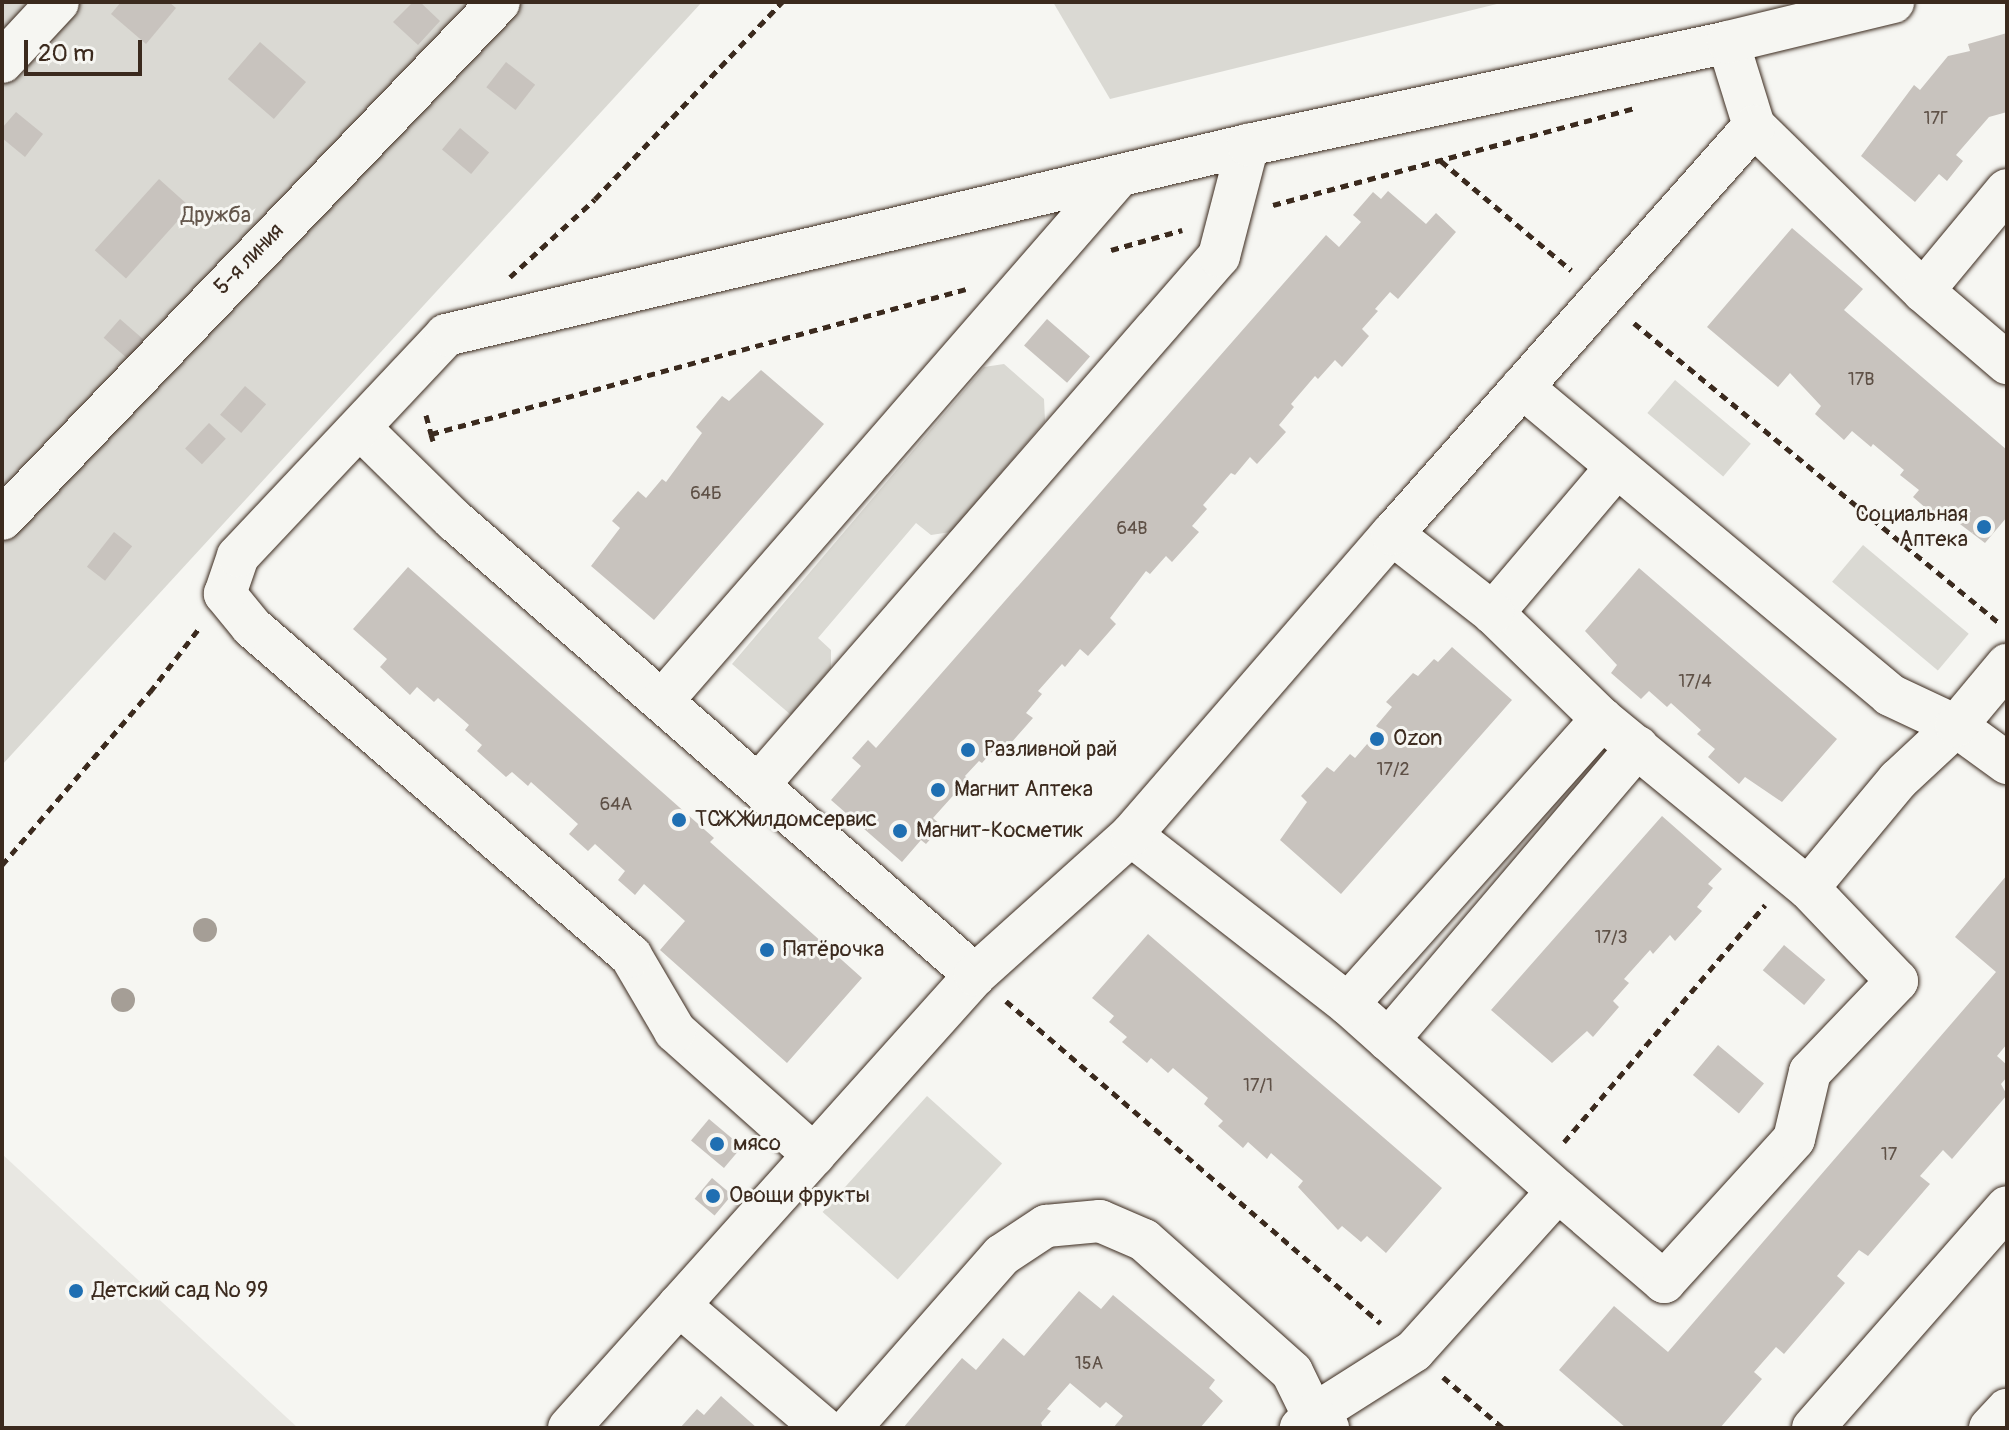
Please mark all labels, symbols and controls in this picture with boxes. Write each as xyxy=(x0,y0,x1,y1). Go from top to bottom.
scale bar xyxy=(28,24,146,74)
text: 20 m xyxy=(38,39,94,68)
house number: 17Г xyxy=(1923,108,1949,130)
park label: Дружба xyxy=(181,203,251,229)
street label: 5-я линия xyxy=(209,218,289,300)
house number: 17В xyxy=(1848,369,1874,391)
house number: 64Б xyxy=(690,483,722,505)
place label: Социальная Аптека xyxy=(1856,501,1968,552)
house number: 64В xyxy=(1116,518,1148,540)
marker: Социальная Аптека xyxy=(1975,518,1993,536)
house number: 17/4 xyxy=(1678,671,1712,693)
place label: Ozon xyxy=(1393,726,1442,752)
marker: Ozon xyxy=(1368,730,1386,748)
place label: Разливной рай xyxy=(984,737,1117,763)
marker: Разливной рай xyxy=(959,741,977,759)
house number: 17/2 xyxy=(1376,759,1410,781)
place label: Магнит Аптека xyxy=(954,777,1093,803)
marker: Магнит Аптека xyxy=(929,781,947,799)
house number: 64А xyxy=(600,794,632,816)
place label: ТСЖ Жилдомсервис xyxy=(695,807,877,833)
marker: ТСЖ Жилдомсервис xyxy=(670,811,688,829)
place label: Магнит-Косметик xyxy=(916,818,1084,844)
marker: Магнит-Косметик xyxy=(891,822,909,840)
house number: 17/3 xyxy=(1594,927,1628,949)
place label: Пятёрочка xyxy=(783,937,884,963)
marker: Пятёрочка xyxy=(758,941,776,959)
house number: 17/1 xyxy=(1243,1075,1273,1097)
place label: мясо xyxy=(733,1131,781,1157)
marker: мясо xyxy=(708,1135,726,1153)
house number: 17 xyxy=(1881,1144,1897,1166)
place label: Овощи фрукты xyxy=(729,1183,870,1209)
marker: Овощи фрукты xyxy=(704,1187,722,1205)
place label: Детский сад № 99 xyxy=(92,1278,268,1304)
marker: Детский сад № 99 xyxy=(67,1282,85,1300)
house number: 15А xyxy=(1075,1353,1103,1375)

